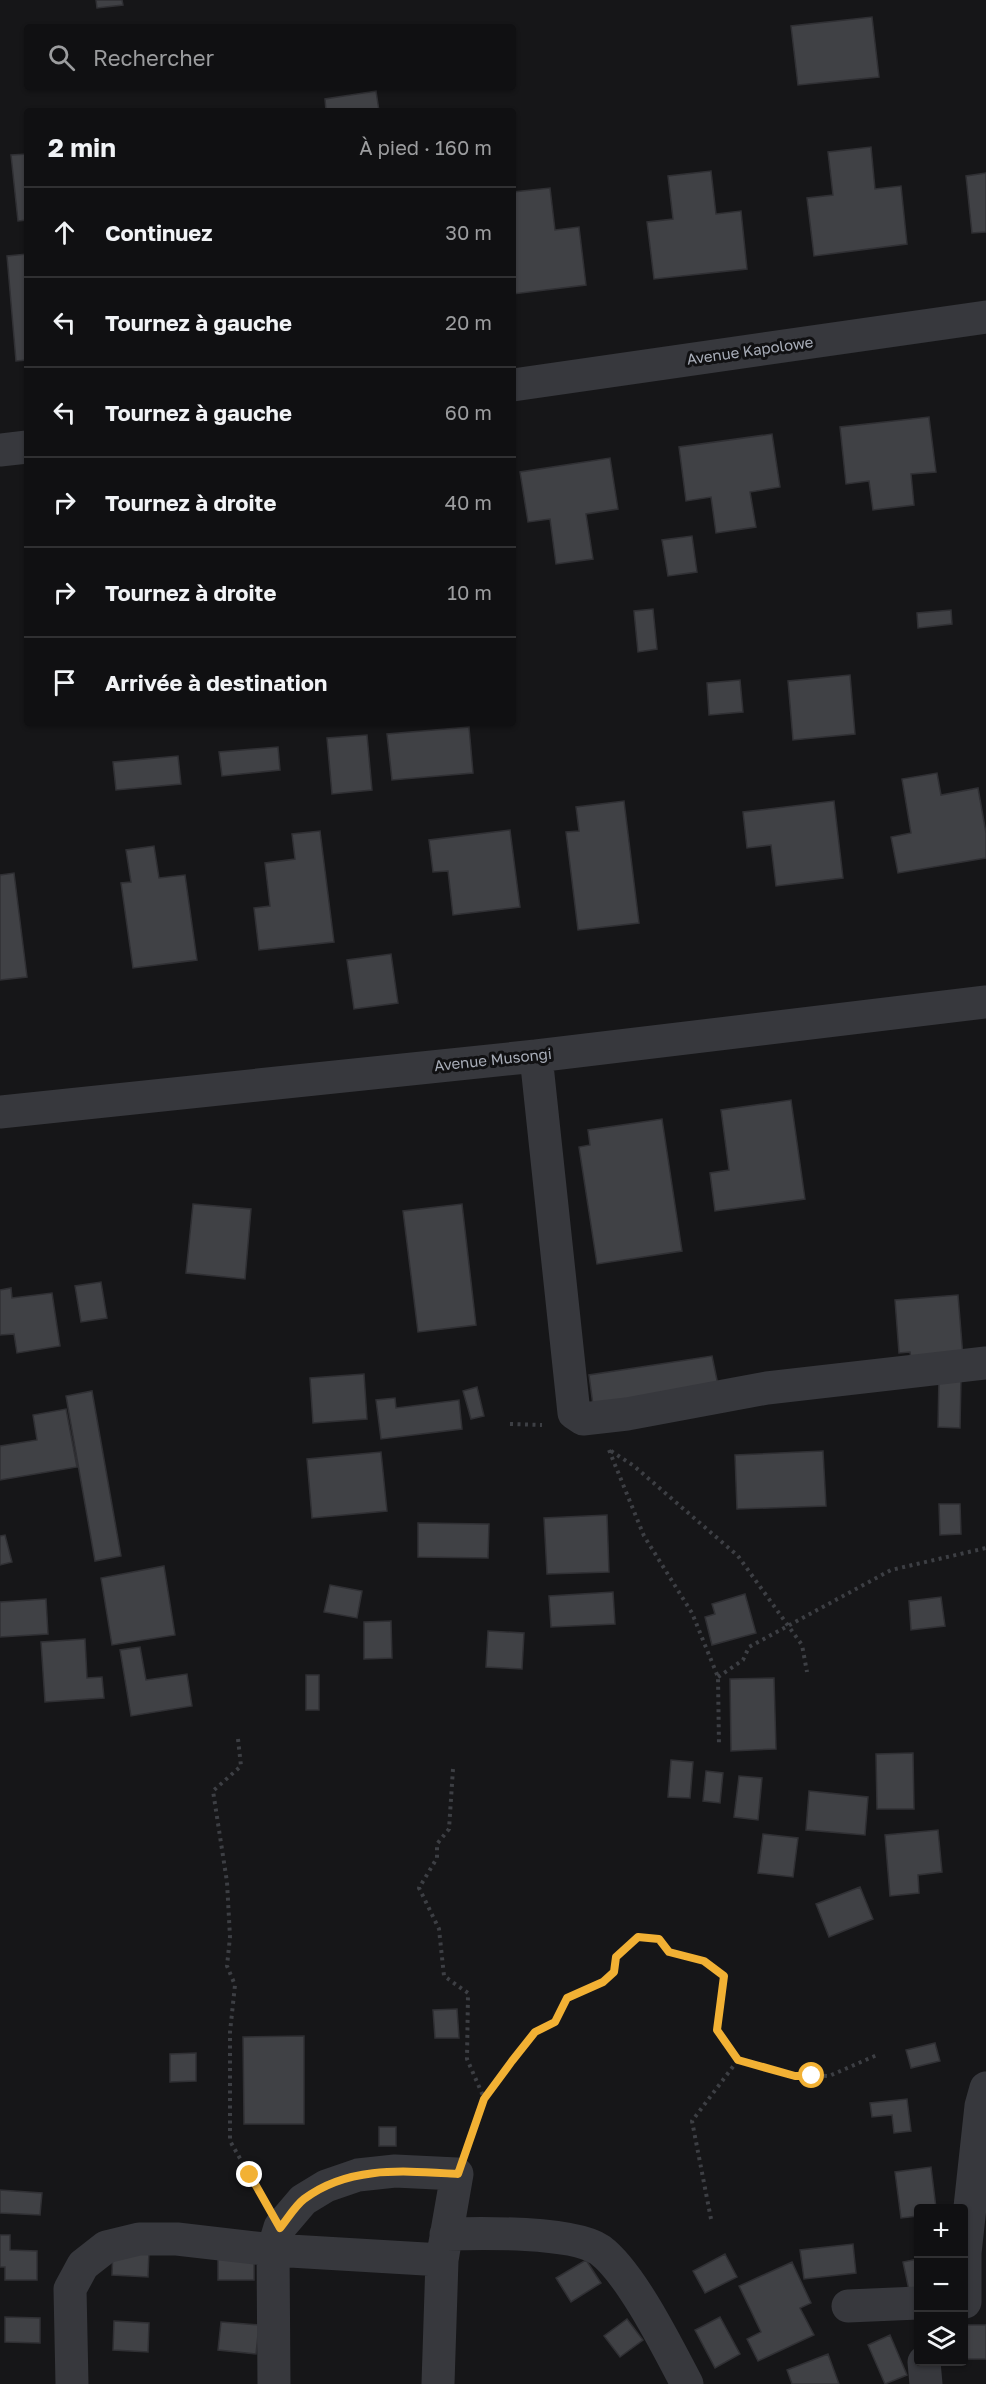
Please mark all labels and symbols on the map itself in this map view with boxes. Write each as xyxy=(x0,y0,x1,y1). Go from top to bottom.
street label: Avenue Kapolowe xyxy=(685,332,815,368)
street label: Avenue Musongi xyxy=(433,1044,553,1074)
route start xyxy=(798,2062,824,2088)
route end xyxy=(236,2161,262,2187)

